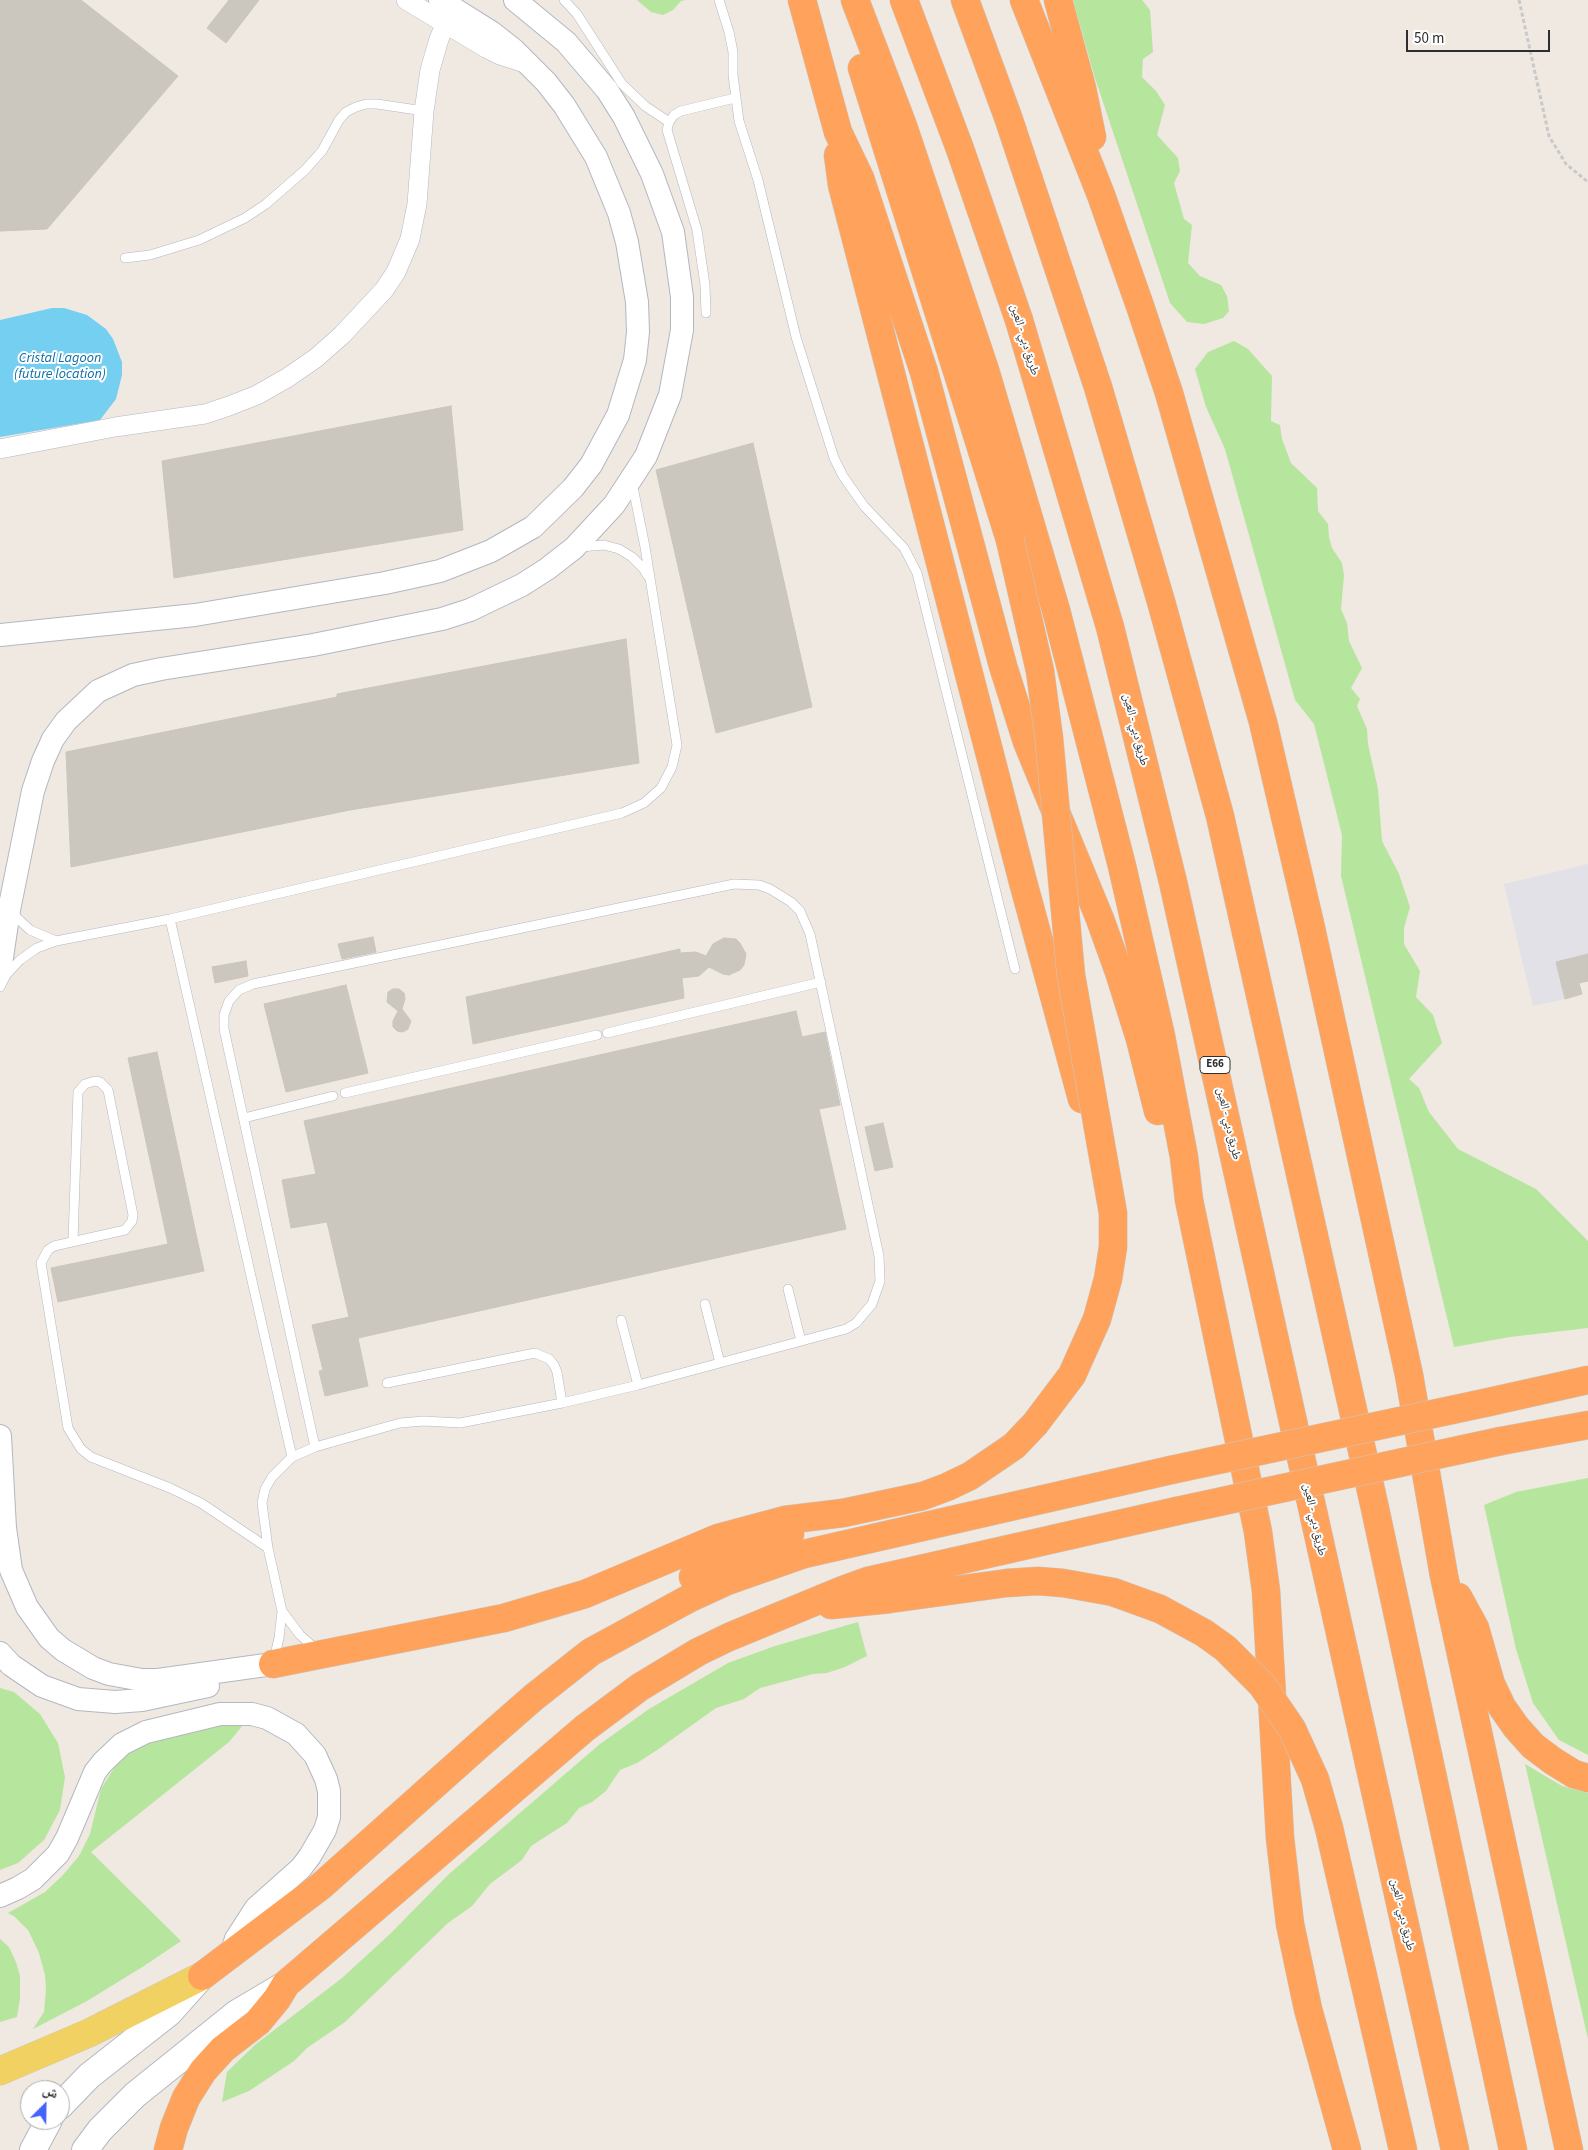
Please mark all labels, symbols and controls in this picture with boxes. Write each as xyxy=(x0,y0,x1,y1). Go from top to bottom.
scale bar xyxy=(1408,20,1552,52)
text: 50 m xyxy=(1414,28,1444,49)
street label: طريق دبي - العين xyxy=(1006,303,1042,377)
water label: Cristal Lagoon (future location) xyxy=(14,351,106,384)
street label: طريق دبي - العين xyxy=(1119,692,1151,768)
road number: E66 xyxy=(1200,1056,1230,1074)
street label: طريق دبي - العين xyxy=(1213,1086,1243,1162)
street label: طريق دبي - العين xyxy=(1299,1482,1329,1558)
street label: طريق دبي - العين xyxy=(1387,1877,1417,1953)
north arrow xyxy=(20,2080,70,2130)
text: ش xyxy=(40,2080,61,2104)

